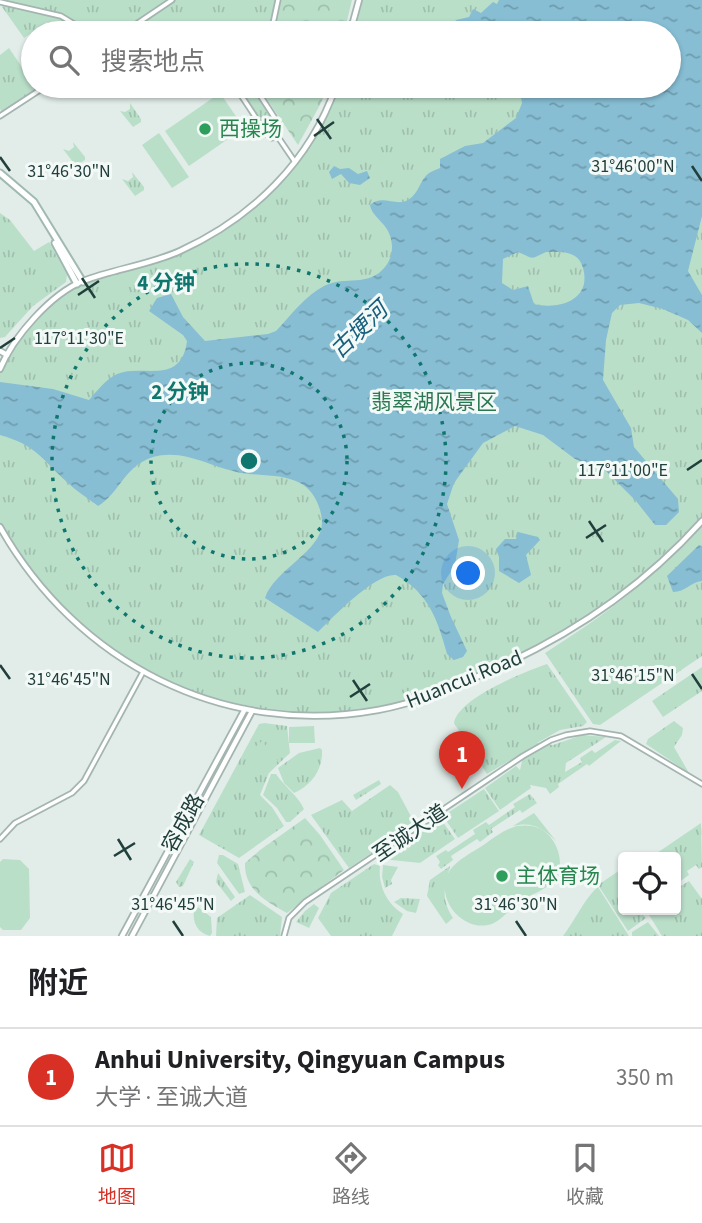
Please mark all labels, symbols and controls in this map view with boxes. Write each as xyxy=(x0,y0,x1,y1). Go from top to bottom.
search box xyxy=(21,21,681,98)
icon: search xyxy=(45,41,83,79)
text: 搜索地点 xyxy=(101,43,205,80)
place label: 西操场 xyxy=(219,114,282,144)
marker: 西操场 xyxy=(197,121,213,137)
text: 31°46'00"N xyxy=(591,154,675,179)
text: 31°46'30"N xyxy=(27,159,111,184)
text: 4 分钟 xyxy=(137,268,195,298)
water label: 古埂河 xyxy=(323,291,398,366)
text: 117°11'30"E xyxy=(34,326,124,351)
text: 2 分钟 xyxy=(151,377,209,407)
park label: 翡翠湖风景区 xyxy=(371,387,497,417)
centre of rings xyxy=(237,449,261,473)
text: 117°11'00"E xyxy=(578,458,668,483)
your location xyxy=(451,556,485,590)
street label: Huancui Road xyxy=(402,642,526,716)
text: 31°46'15"N xyxy=(591,663,675,688)
text: 31°46'45"N xyxy=(27,667,111,692)
pin: 1 xyxy=(439,731,485,789)
street label: 容成路 xyxy=(155,788,211,858)
street label: 至诚大道 xyxy=(367,797,453,869)
map controls xyxy=(618,852,681,915)
button: locate xyxy=(618,852,681,915)
place label: 主体育场 xyxy=(516,861,600,891)
marker: 主体育场 xyxy=(494,868,510,884)
text: 31°46'45"N xyxy=(131,892,215,917)
text: 31°46'30"N xyxy=(474,892,558,917)
text: 附近 xyxy=(28,962,88,1005)
text: Anhui University, Qingyuan Campus xyxy=(95,1041,505,1078)
text: 1 xyxy=(45,1061,57,1094)
text: 350 m xyxy=(616,1061,674,1094)
text: 大学 · 至诚大道 xyxy=(95,1081,248,1114)
tab: 地图 xyxy=(98,1139,136,1211)
tab: 路线 xyxy=(332,1139,370,1211)
tab: 收藏 xyxy=(566,1139,604,1211)

